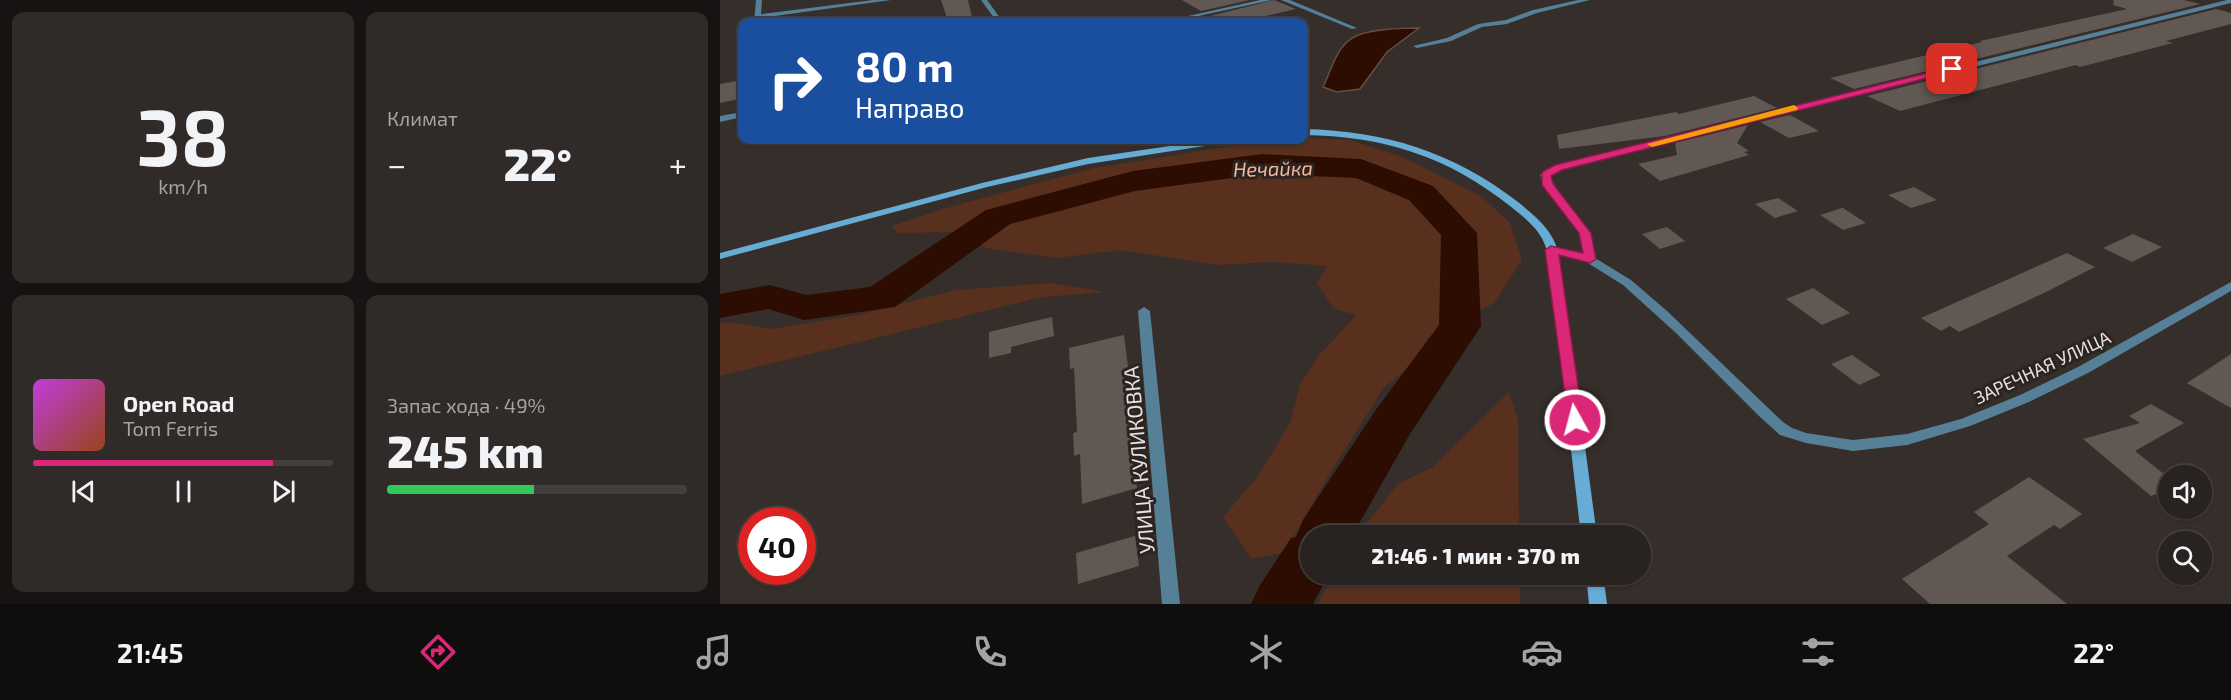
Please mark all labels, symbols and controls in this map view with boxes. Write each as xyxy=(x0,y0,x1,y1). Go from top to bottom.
text: 80 m xyxy=(855,40,954,90)
icon: right xyxy=(756,42,834,120)
pin xyxy=(1926,43,1977,94)
icon: arrive xyxy=(1935,52,1968,85)
text: 38 xyxy=(137,88,229,182)
text: Направо xyxy=(855,91,964,123)
text: Климат xyxy=(387,106,458,130)
text: 22° xyxy=(503,136,572,190)
text: − xyxy=(387,144,406,184)
text: + xyxy=(669,144,687,184)
water label: Нечайка xyxy=(1233,155,1313,181)
text: km/h xyxy=(158,174,208,198)
street label: ЗАРЕЧНАЯ УЛИЦА xyxy=(1970,325,2115,408)
street label: УЛИЦА КУЛИКОВКА xyxy=(1117,365,1159,555)
position arrow xyxy=(1543,388,1607,452)
text: Open Road xyxy=(123,390,235,416)
text: Запас хода · 49% xyxy=(387,393,545,417)
text: Tom Ferris xyxy=(123,416,218,440)
text: 245 km xyxy=(387,423,544,477)
map controls xyxy=(2158,465,2212,585)
button: sound xyxy=(2158,465,2212,519)
icon: previous xyxy=(67,475,100,508)
icon: pause xyxy=(167,475,200,508)
icon: next xyxy=(267,475,300,508)
speed limit sign: 40 xyxy=(738,507,816,585)
button: search xyxy=(2158,531,2212,585)
text: 21:46 · 1 мин · 370 m xyxy=(1371,542,1580,568)
icon: directions xyxy=(417,631,459,673)
icon: music xyxy=(693,631,735,673)
icon: phone xyxy=(969,631,1011,673)
icon: climate xyxy=(1245,631,1287,673)
icon: car xyxy=(1521,631,1563,673)
icon: filters xyxy=(1797,631,1839,673)
text: 21:45 xyxy=(117,636,183,668)
text: 22° xyxy=(2073,636,2114,668)

